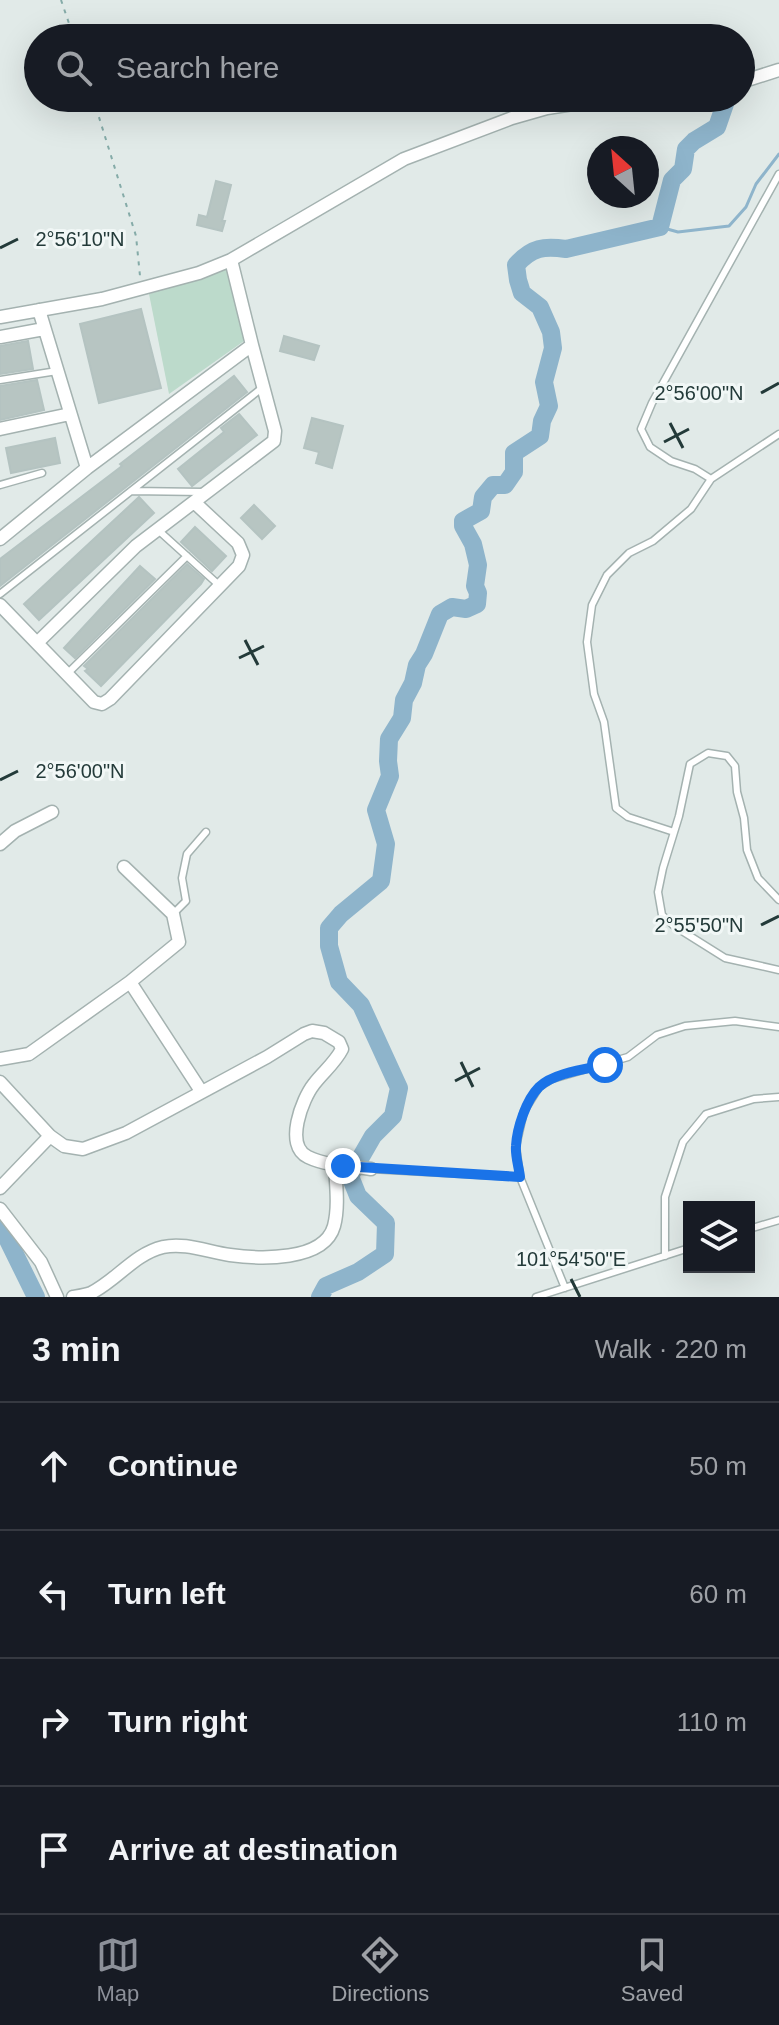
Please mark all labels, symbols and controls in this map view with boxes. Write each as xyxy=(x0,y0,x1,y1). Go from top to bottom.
search box xyxy=(24,24,755,112)
icon: search xyxy=(52,46,96,90)
text: Search here xyxy=(116,51,279,84)
north arrow xyxy=(587,136,659,208)
text: 2°56'10"N xyxy=(36,228,124,250)
text: 2°56'00"N xyxy=(655,382,743,404)
text: 2°56'00"N xyxy=(36,760,124,782)
text: 2°55'50"N xyxy=(655,914,743,936)
route start xyxy=(587,1047,623,1083)
route end xyxy=(325,1148,361,1184)
map controls xyxy=(683,1201,755,1273)
button: layers xyxy=(683,1201,755,1273)
text: 101°54'50"E xyxy=(516,1248,626,1270)
text: 3 min xyxy=(32,1330,121,1368)
text: Walk · 220 m xyxy=(595,1334,747,1364)
icon: ahead xyxy=(32,1444,76,1488)
text: Continue xyxy=(108,1449,238,1482)
text: 50 m xyxy=(689,1451,747,1481)
icon: left xyxy=(32,1572,76,1616)
text: Turn left xyxy=(108,1577,226,1610)
text: 60 m xyxy=(689,1579,747,1609)
icon: right xyxy=(32,1700,76,1744)
text: Turn right xyxy=(108,1705,247,1738)
text: 110 m xyxy=(677,1707,747,1737)
icon: arrive xyxy=(32,1828,76,1872)
text: Arrive at destination xyxy=(108,1833,398,1866)
tab: Map xyxy=(96,1933,140,2007)
tab: Directions xyxy=(331,1933,429,2007)
tab: Saved xyxy=(621,1933,683,2007)

